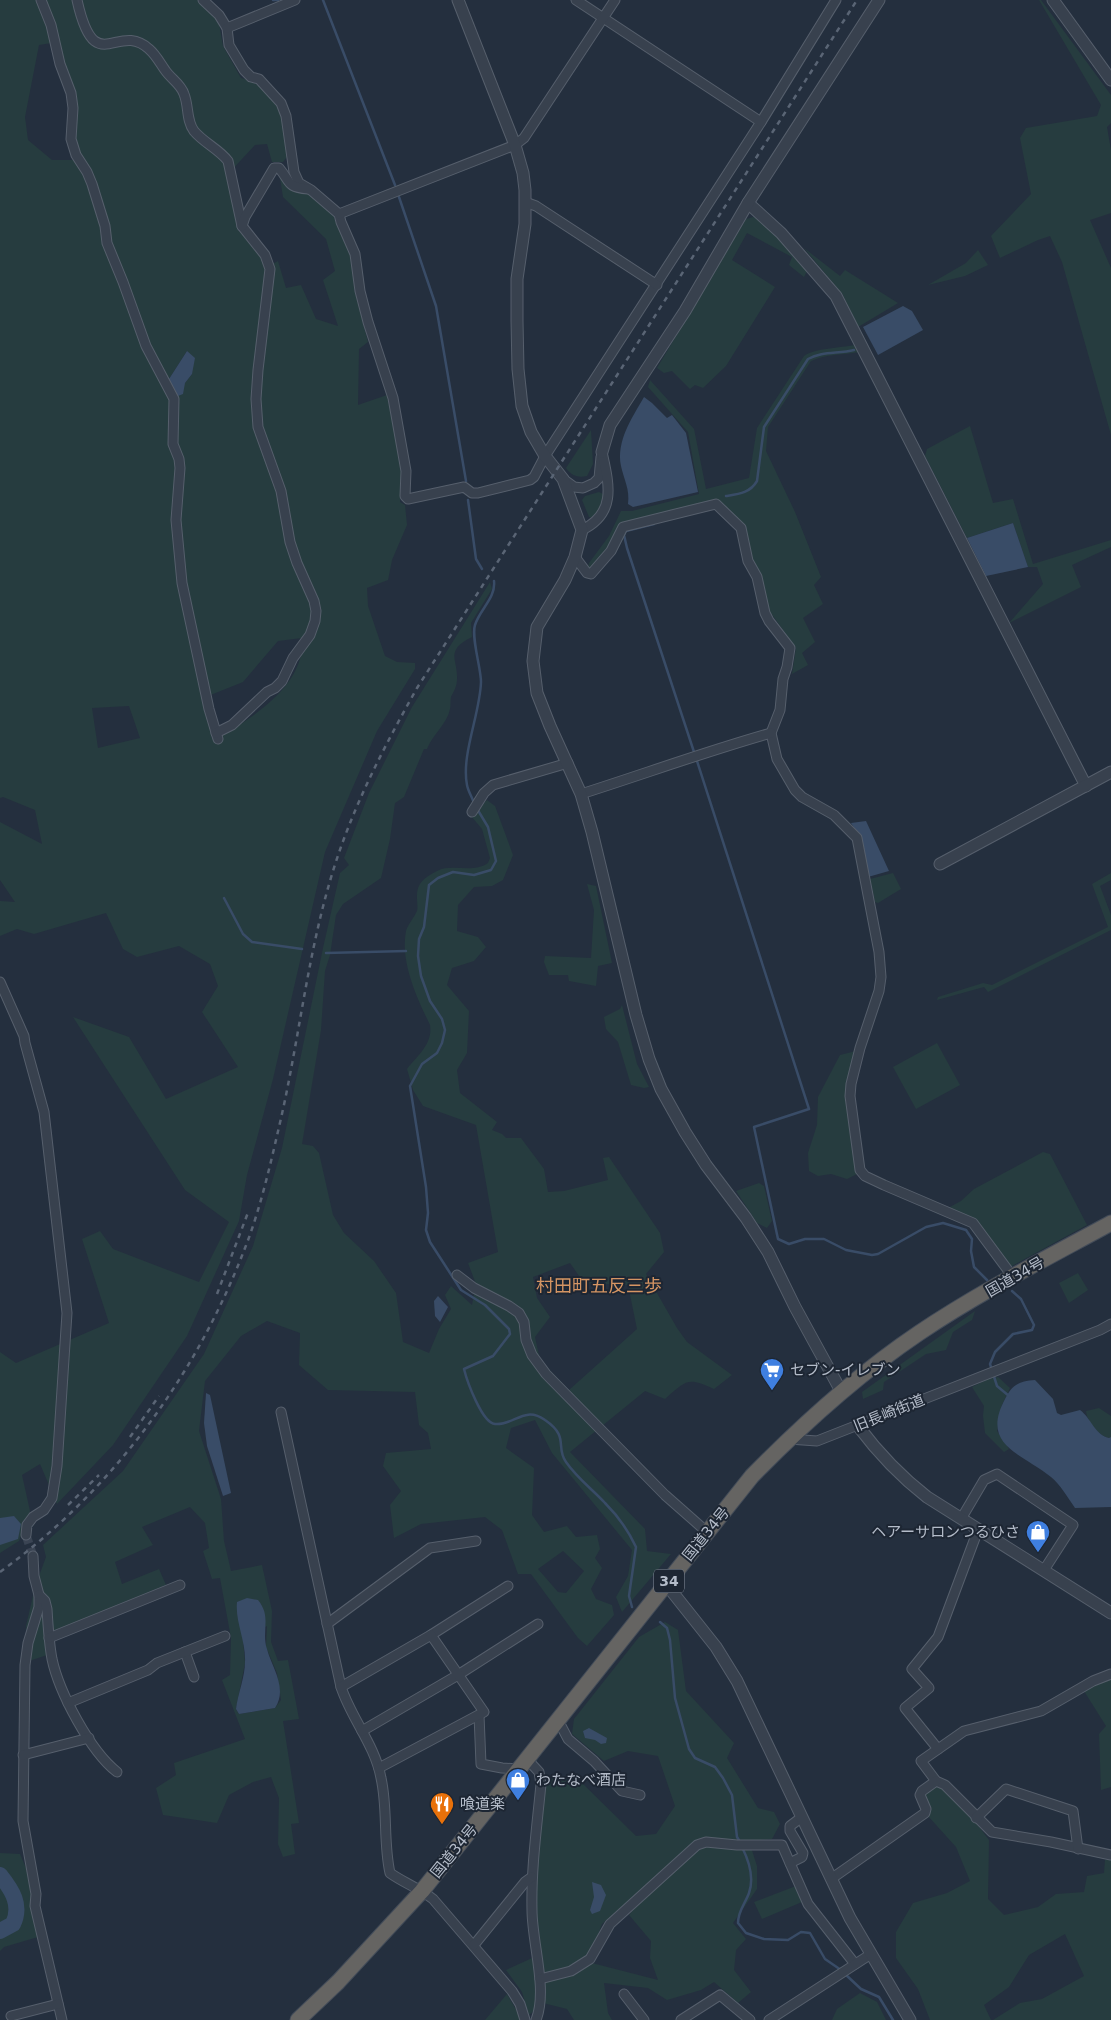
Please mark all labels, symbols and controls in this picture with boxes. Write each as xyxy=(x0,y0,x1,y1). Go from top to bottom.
street label: 国道34号 xyxy=(983,1253,1047,1301)
district label: 村田町五反三歩 xyxy=(536,1275,662,1296)
supermarket icon: セブン-イレブン xyxy=(759,1357,785,1391)
place label: セブン-イレブン xyxy=(790,1361,900,1379)
street label: 旧長崎街道 xyxy=(851,1391,927,1435)
street label: 国道34号 xyxy=(679,1503,733,1565)
shop icon: ヘアーサロンつるひさ xyxy=(1025,1519,1051,1553)
place label: ヘアーサロンつるひさ xyxy=(871,1523,1020,1541)
road number: 34 xyxy=(654,1570,684,1592)
shop icon: わたなべ酒店 xyxy=(505,1767,531,1801)
place label: わたなべ酒店 xyxy=(536,1771,626,1789)
restaurant icon: 喰道楽 xyxy=(429,1791,455,1825)
place label: 喰道楽 xyxy=(460,1795,505,1813)
street label: 国道34号 xyxy=(427,1820,481,1882)

